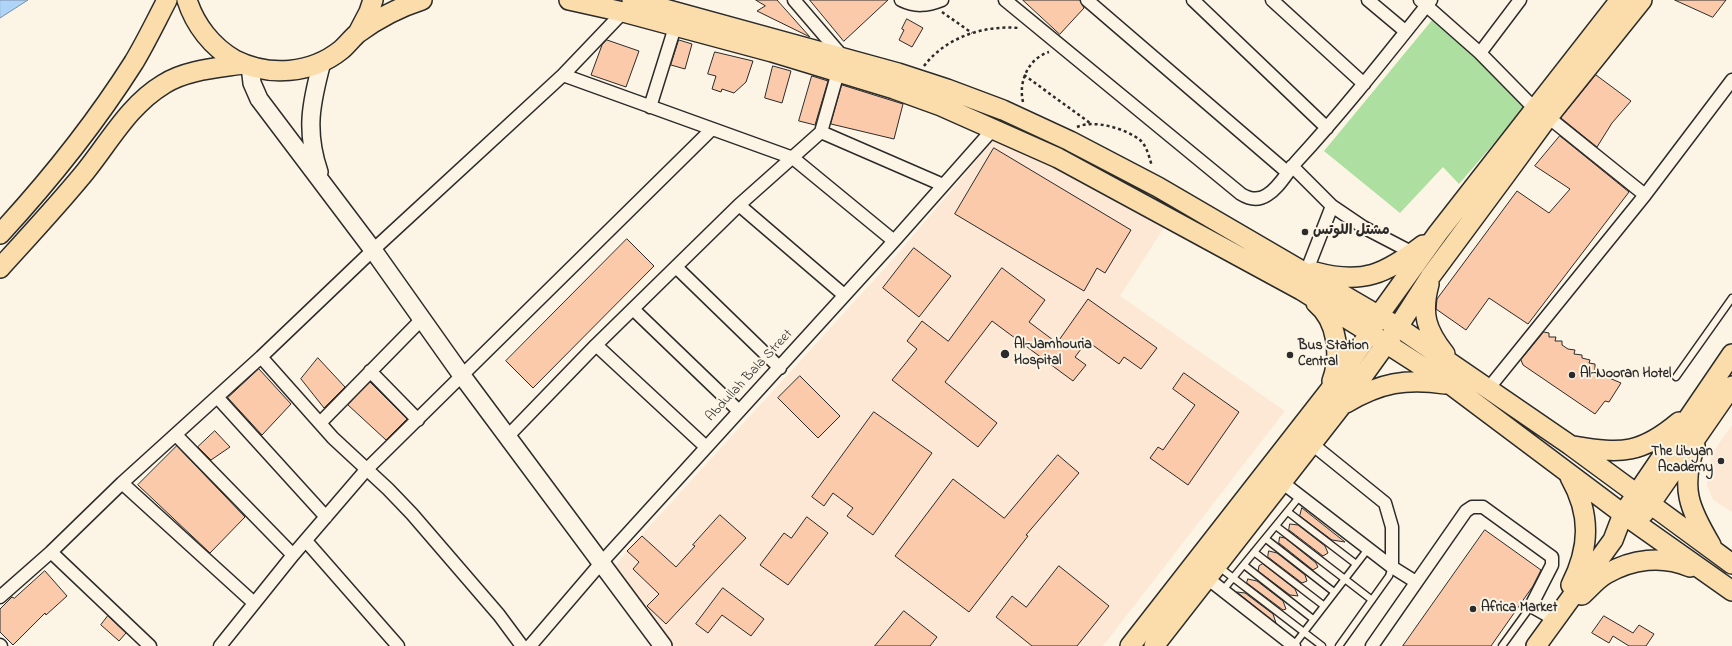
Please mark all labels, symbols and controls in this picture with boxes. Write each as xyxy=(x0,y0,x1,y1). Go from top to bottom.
place label: مشتل اللوتس xyxy=(1313,224,1390,240)
marker: مشتل اللوتس xyxy=(1300,227,1310,237)
street label: Abdullah Bala Street xyxy=(703,326,797,426)
place label: Al-Jamhouria Hospital xyxy=(1014,338,1092,370)
place label: Bus Station Central xyxy=(1298,339,1369,372)
marker: Al-Jamhouria Hospital xyxy=(999,348,1011,360)
marker: Bus Station Central xyxy=(1285,350,1295,360)
place label: Al-Nooran Hotel xyxy=(1580,367,1671,383)
marker: Al-Nooran Hotel xyxy=(1567,370,1577,380)
place label: The Libyan Academy xyxy=(1651,445,1713,478)
marker: The Libyan Academy xyxy=(1716,456,1726,466)
place label: Africa Market xyxy=(1481,601,1557,617)
marker: Africa Market xyxy=(1468,604,1478,614)

